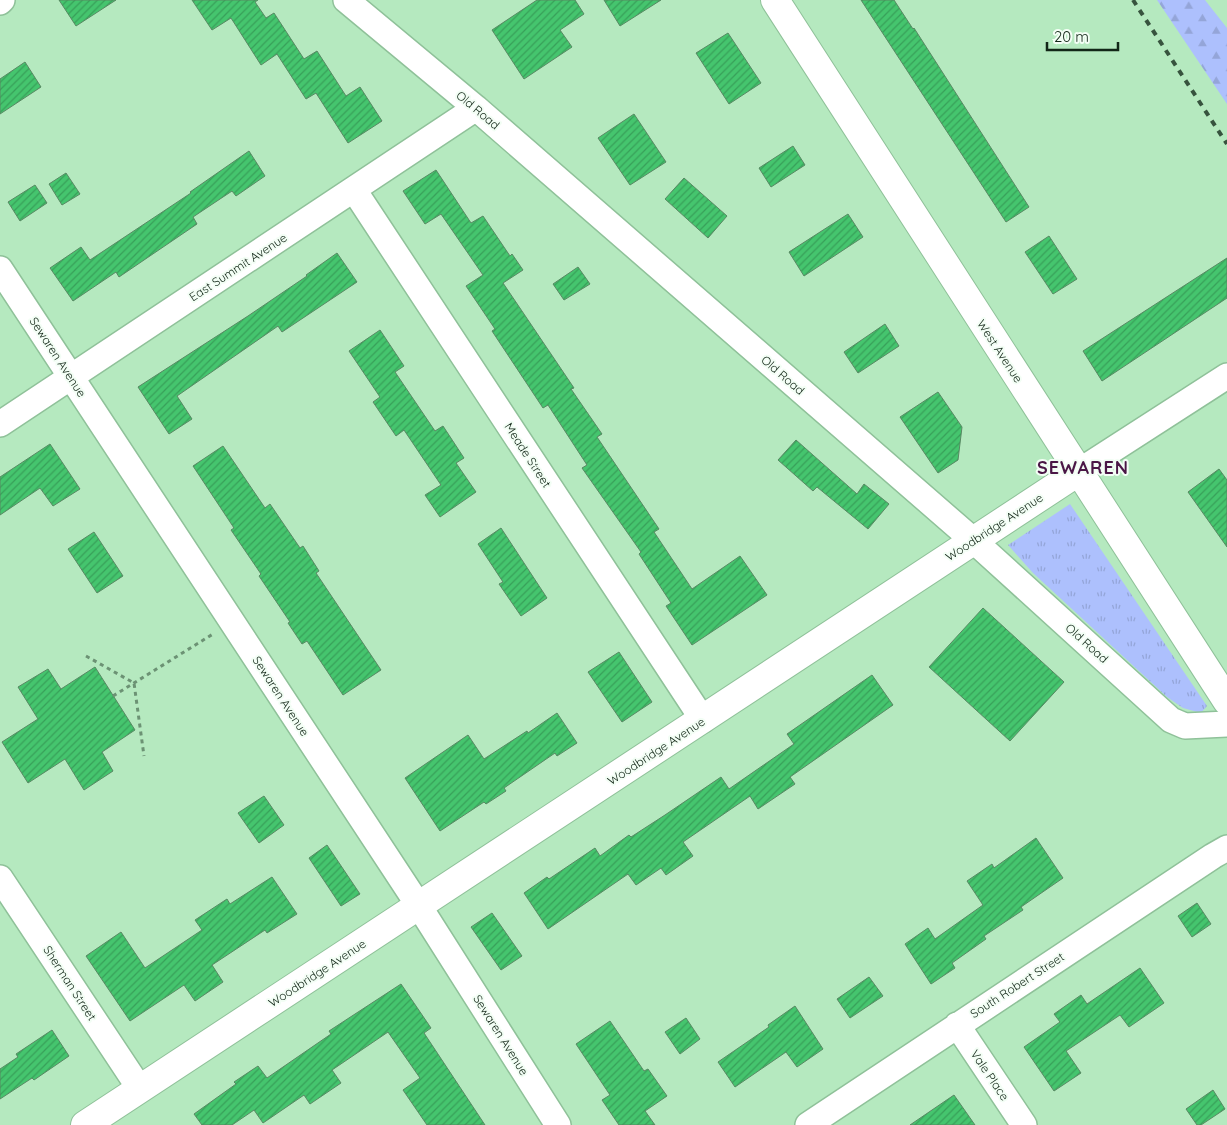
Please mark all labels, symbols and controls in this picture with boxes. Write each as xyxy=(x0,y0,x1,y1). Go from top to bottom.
scale bar xyxy=(1047,20,1118,52)
text: 20 m xyxy=(1054,27,1089,46)
street label: Old Road xyxy=(453,87,503,133)
street label: East Summit Avenue xyxy=(186,230,290,304)
street label: Sewaren Avenue xyxy=(27,314,90,400)
street label: West Avenue xyxy=(974,317,1026,386)
street label: Old Road xyxy=(758,352,808,398)
street label: Meade Street xyxy=(502,420,554,490)
district label: SEWAREN xyxy=(1037,456,1129,479)
street label: Woodbridge Avenue xyxy=(942,490,1046,564)
street label: Old Road xyxy=(1063,620,1111,666)
street label: Sewaren Avenue xyxy=(250,653,313,739)
street label: Woodbridge Avenue xyxy=(604,714,708,788)
street label: Woodbridge Avenue xyxy=(265,936,369,1010)
street label: Sherman Street xyxy=(40,943,100,1023)
street label: South Robert Street xyxy=(967,949,1067,1021)
street label: Sewaren Avenue xyxy=(470,992,532,1078)
street label: Vale Place xyxy=(968,1047,1013,1103)

